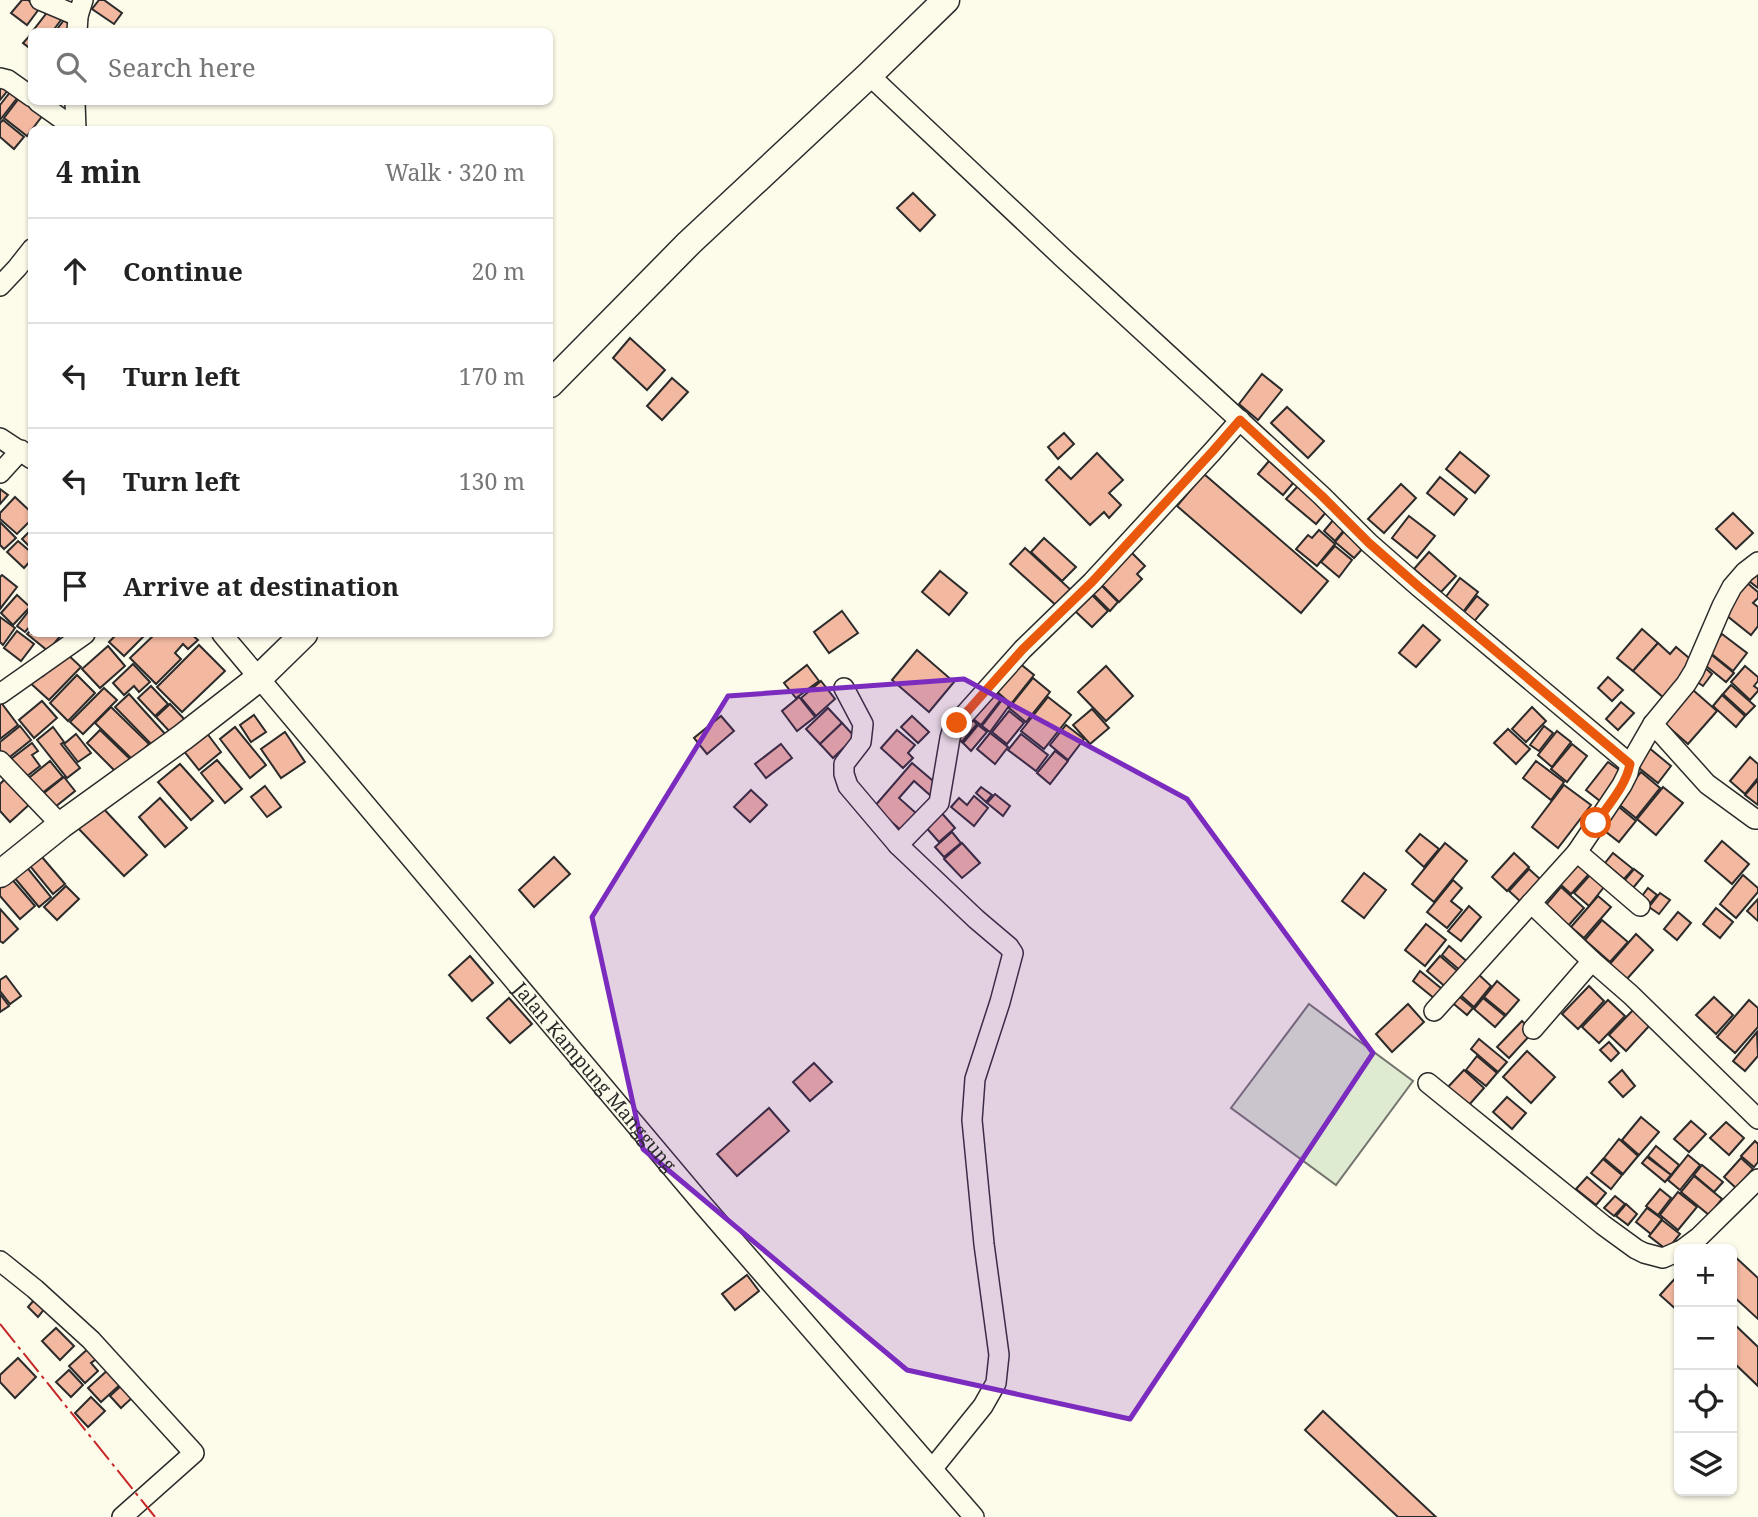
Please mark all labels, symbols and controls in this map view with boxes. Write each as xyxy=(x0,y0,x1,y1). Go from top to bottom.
search box xyxy=(28,28,553,105)
icon: search xyxy=(52,48,90,86)
text: Search here xyxy=(108,49,256,85)
text: 4 min xyxy=(56,151,141,192)
text: Walk · 320 m xyxy=(385,156,525,188)
icon: ahead xyxy=(56,252,94,290)
text: Continue xyxy=(123,253,243,289)
text: 20 m xyxy=(472,255,525,287)
icon: left xyxy=(56,357,94,395)
text: Turn left xyxy=(123,358,240,394)
text: 170 m xyxy=(459,360,525,392)
icon: left xyxy=(56,462,94,500)
text: Turn left xyxy=(123,463,240,499)
text: 130 m xyxy=(459,465,525,497)
icon: arrive xyxy=(56,567,94,605)
text: Arrive at destination xyxy=(123,568,399,604)
route end xyxy=(941,707,972,738)
route start xyxy=(1580,807,1611,838)
street label: Jalan Kampung Manggung xyxy=(507,976,682,1177)
map controls xyxy=(1674,1244,1737,1496)
button: + xyxy=(1674,1244,1737,1307)
button: − xyxy=(1674,1307,1737,1370)
button: locate xyxy=(1674,1370,1737,1433)
button: layers xyxy=(1674,1433,1737,1496)

